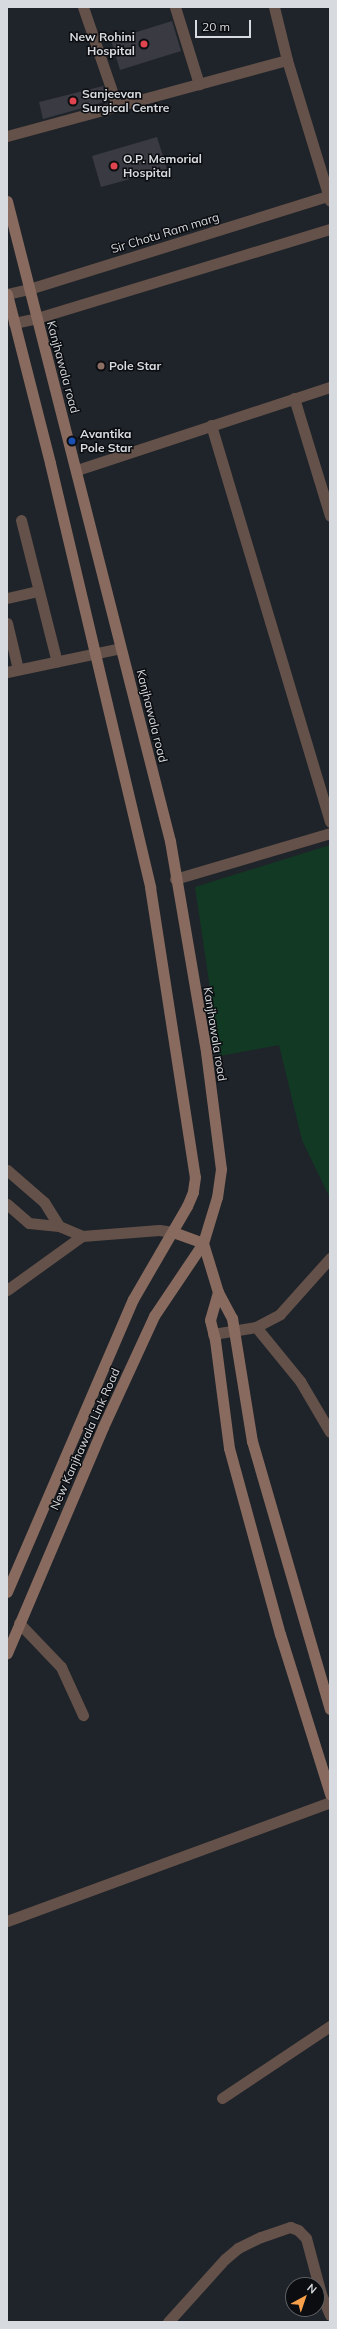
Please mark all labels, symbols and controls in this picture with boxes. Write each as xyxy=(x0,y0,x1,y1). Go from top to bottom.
scale bar xyxy=(197,12,253,38)
text: 20 m xyxy=(202,19,230,34)
place label: New Rohini Hospital xyxy=(69,30,135,58)
marker: New Rohini Hospital xyxy=(138,38,150,50)
place label: Sanjeevan Surgical Centre xyxy=(82,87,169,115)
marker: Sanjeevan Surgical Centre xyxy=(67,95,79,107)
place label: O.P. Memorial Hospital xyxy=(123,152,202,180)
marker: O.P. Memorial Hospital xyxy=(108,160,120,172)
street label: Sir Chotu Ram marg xyxy=(109,210,221,256)
street label: Kanjhawala road xyxy=(44,319,82,415)
place label: Pole Star xyxy=(109,359,161,373)
marker: Pole Star xyxy=(96,361,106,371)
place label: Avantika Pole Star xyxy=(80,427,132,455)
marker: Avantika Pole Star xyxy=(67,436,77,446)
street label: Kanjhawala road xyxy=(134,668,170,764)
street label: Kanjhawala road xyxy=(200,986,230,1082)
street label: New Kanjhawala Link Road xyxy=(47,1366,123,1512)
north arrow xyxy=(285,2277,325,2317)
text: N xyxy=(304,2281,320,2297)

